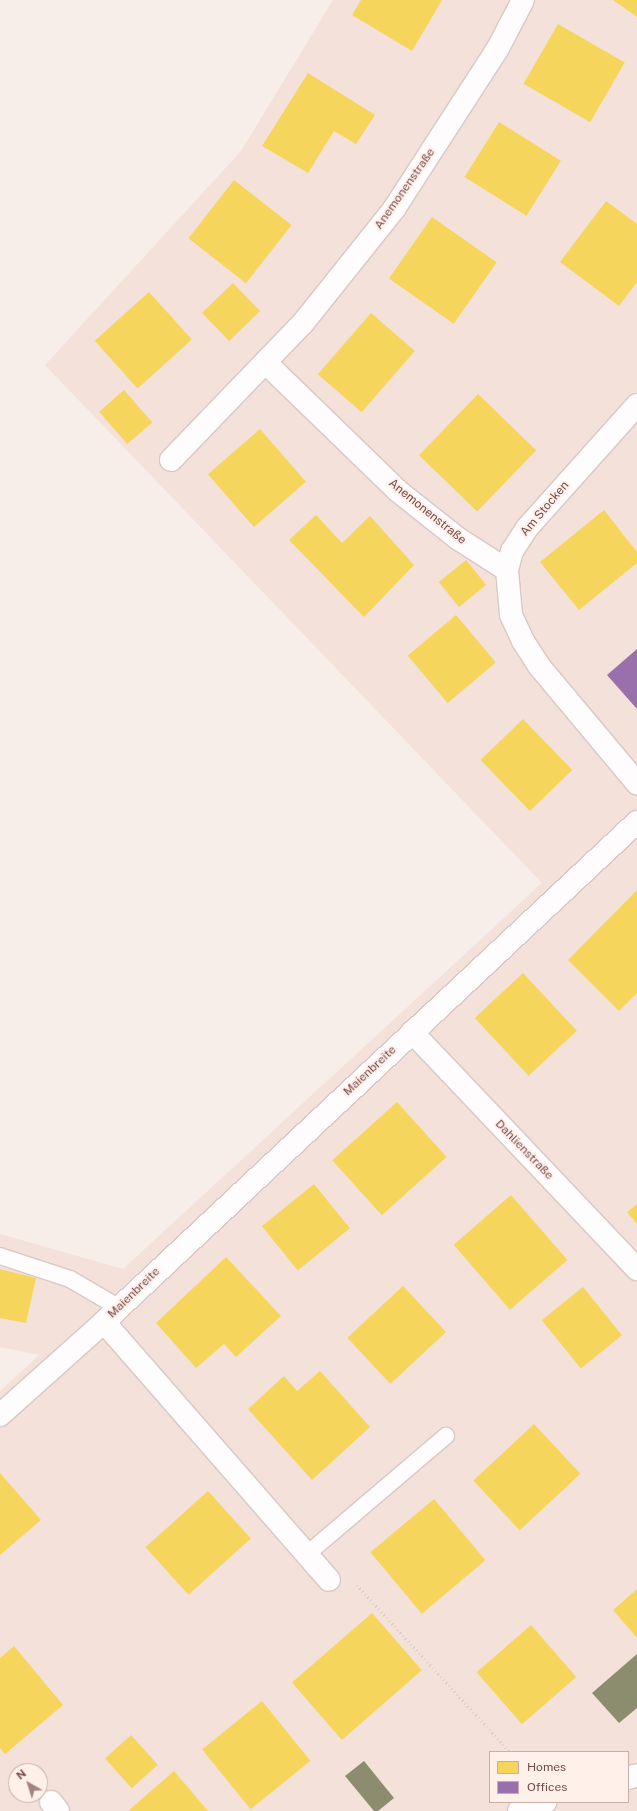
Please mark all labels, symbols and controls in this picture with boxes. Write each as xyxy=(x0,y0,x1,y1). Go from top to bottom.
street label: Anemonenstraße xyxy=(372,146,438,232)
street label: Anemonenstraße xyxy=(385,476,469,548)
street label: Am Stocken xyxy=(518,479,572,539)
street label: Maienbreite xyxy=(341,1043,399,1099)
street label: Dahlienstraße xyxy=(492,1117,556,1183)
street label: Maienbreite xyxy=(105,1265,163,1321)
legend xyxy=(489,1751,629,1803)
text: Homes xyxy=(527,1760,566,1774)
north arrow xyxy=(8,1763,48,1803)
text: N xyxy=(14,1767,28,1782)
text: Offices xyxy=(527,1780,567,1794)

